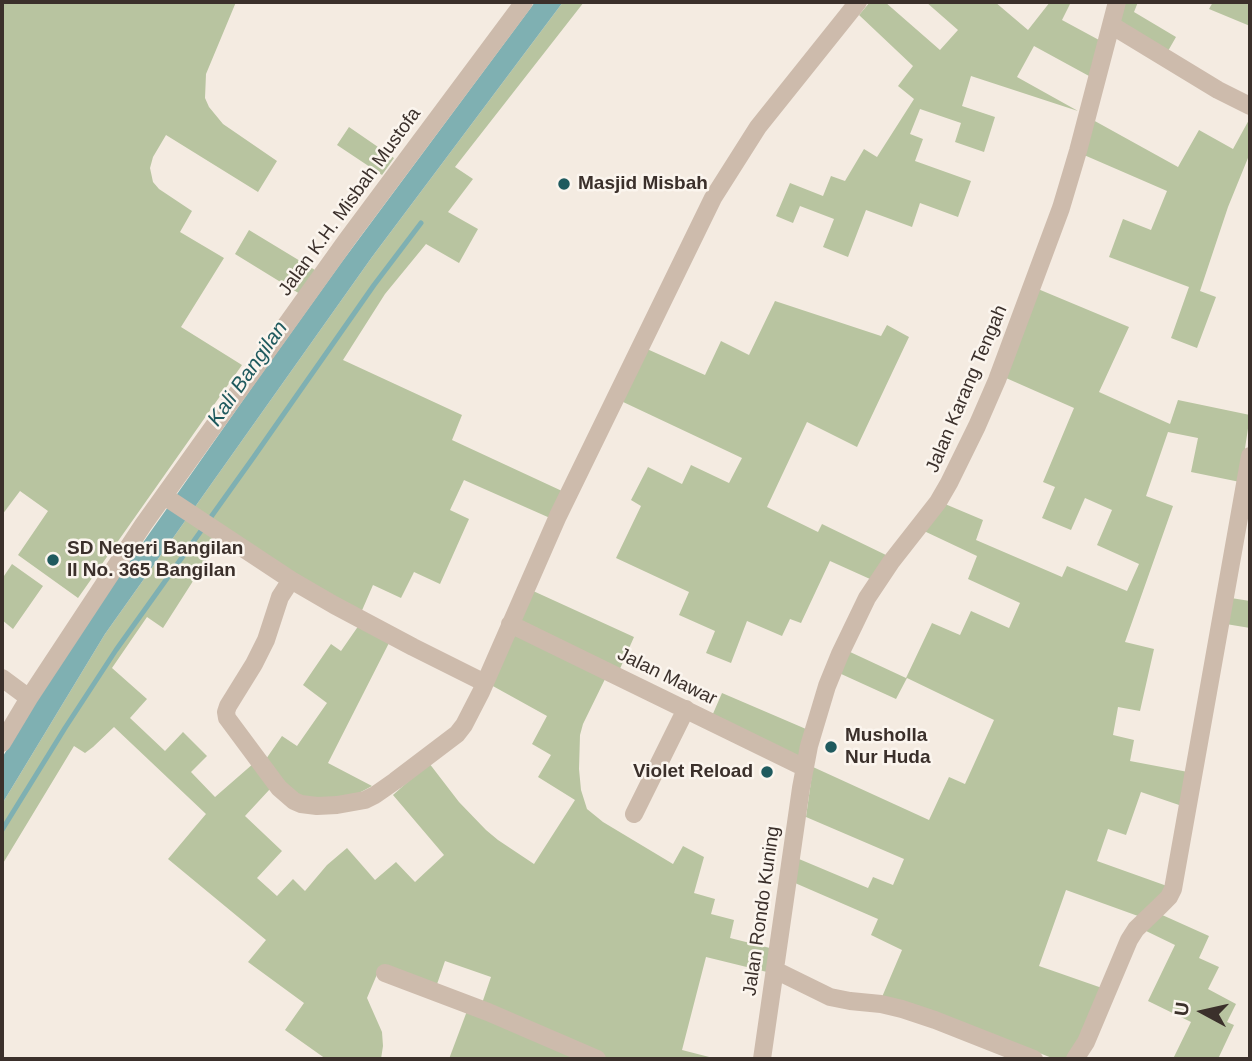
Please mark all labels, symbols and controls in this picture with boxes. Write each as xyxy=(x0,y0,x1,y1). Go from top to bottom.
street label: Jalan K.H. Misbah Mustofa xyxy=(274,103,426,301)
place label: Masjid Misbah xyxy=(578,173,708,195)
marker: Masjid Misbah xyxy=(556,176,572,192)
street label: Jalan Karang Tengah xyxy=(921,302,1013,476)
water label: Kali Bangilan xyxy=(203,317,293,431)
place label: SD Negeri Bangilan II No. 365 Bangilan xyxy=(67,538,243,582)
marker: SD Negeri Bangilan II No. 365 Bangilan xyxy=(45,552,61,568)
street label: Jalan Mawar xyxy=(614,643,720,711)
place label: Musholla Nur Huda xyxy=(845,725,930,769)
marker: Musholla Nur Huda xyxy=(823,739,839,755)
place label: Violet Reload xyxy=(633,761,753,783)
marker: Violet Reload xyxy=(759,764,775,780)
street label: Jalan Rondo Kuning xyxy=(739,825,785,997)
north arrow xyxy=(1168,977,1238,1047)
text: U xyxy=(1170,1001,1193,1017)

